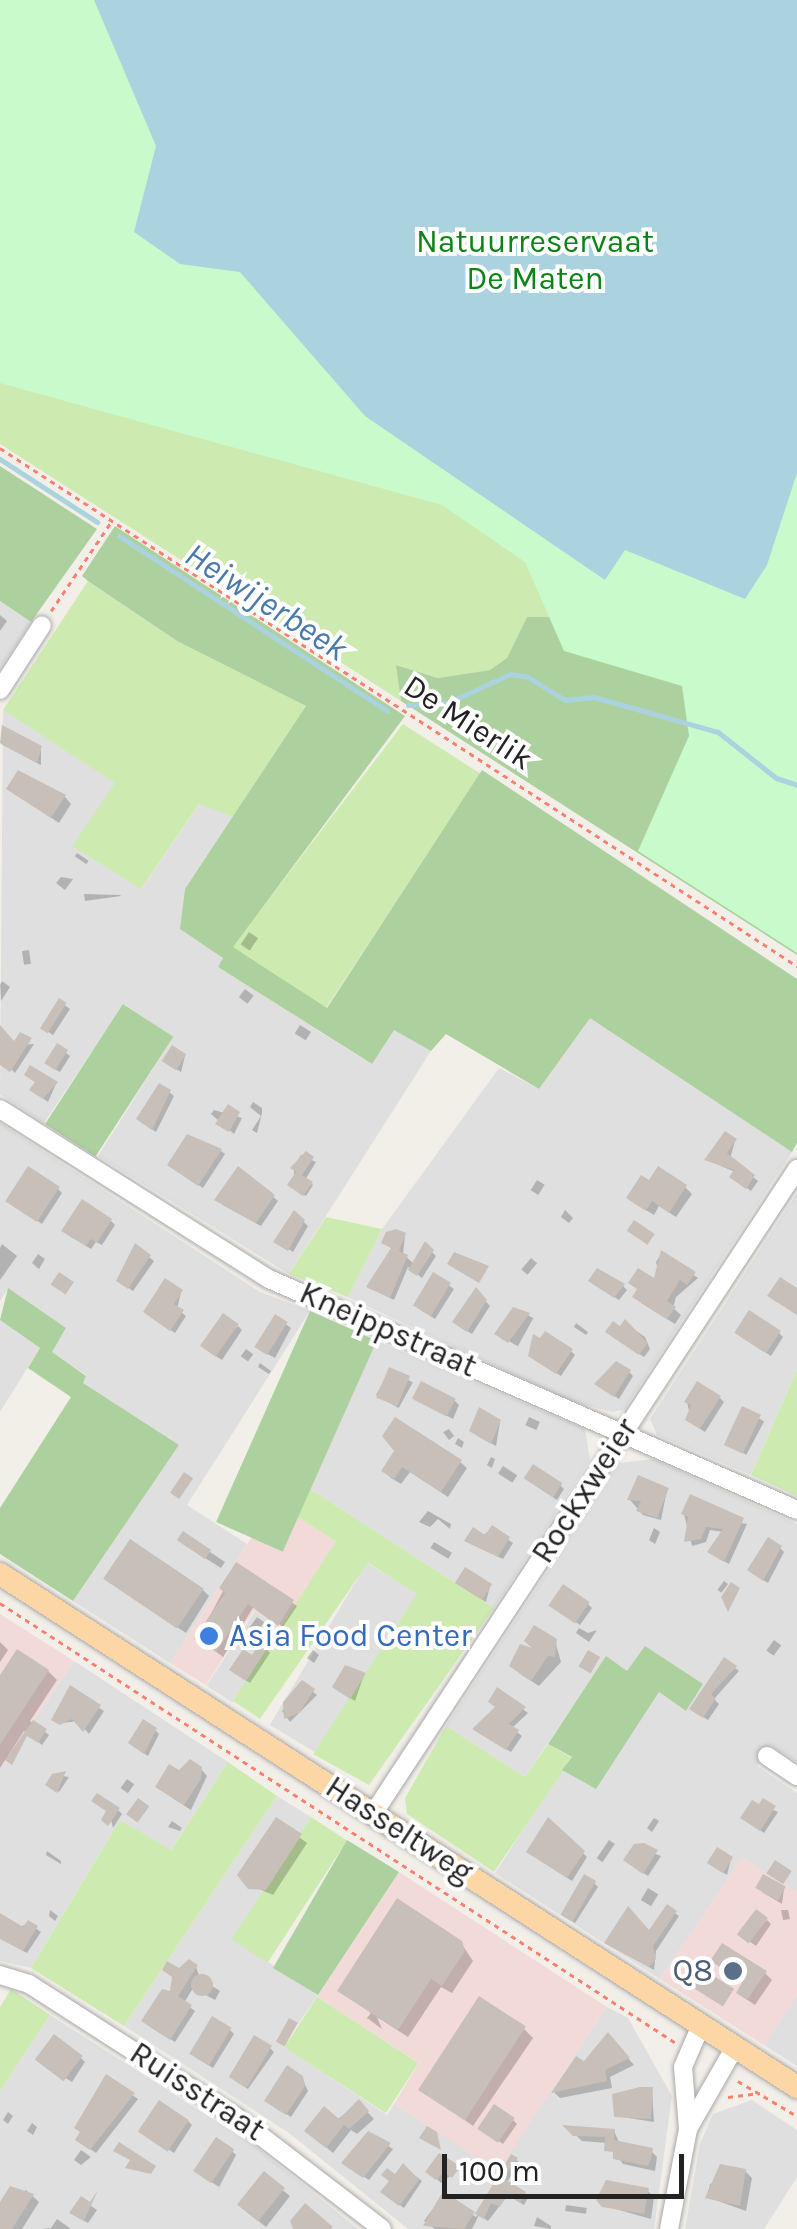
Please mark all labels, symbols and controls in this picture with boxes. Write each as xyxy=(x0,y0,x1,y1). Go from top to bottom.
park label: Natuurreservaat De Maten xyxy=(416,224,654,299)
water label: Heiwijerbeek xyxy=(177,534,355,670)
street label: De Mierlik xyxy=(396,667,540,779)
street label: Kneippstraat xyxy=(293,1274,483,1386)
street label: Rockxweier xyxy=(524,1411,646,1571)
place label: Asia Food Center xyxy=(229,1617,472,1655)
marker: Asia Food Center xyxy=(198,1625,220,1647)
street label: Hasseltweg xyxy=(318,1768,480,1892)
place label: Q8 xyxy=(672,1952,713,1990)
marker: Q8 xyxy=(722,1960,744,1982)
street label: Ruisstraat xyxy=(122,2034,272,2150)
scale bar xyxy=(447,2134,690,2196)
text: 100 m xyxy=(459,2153,540,2189)

